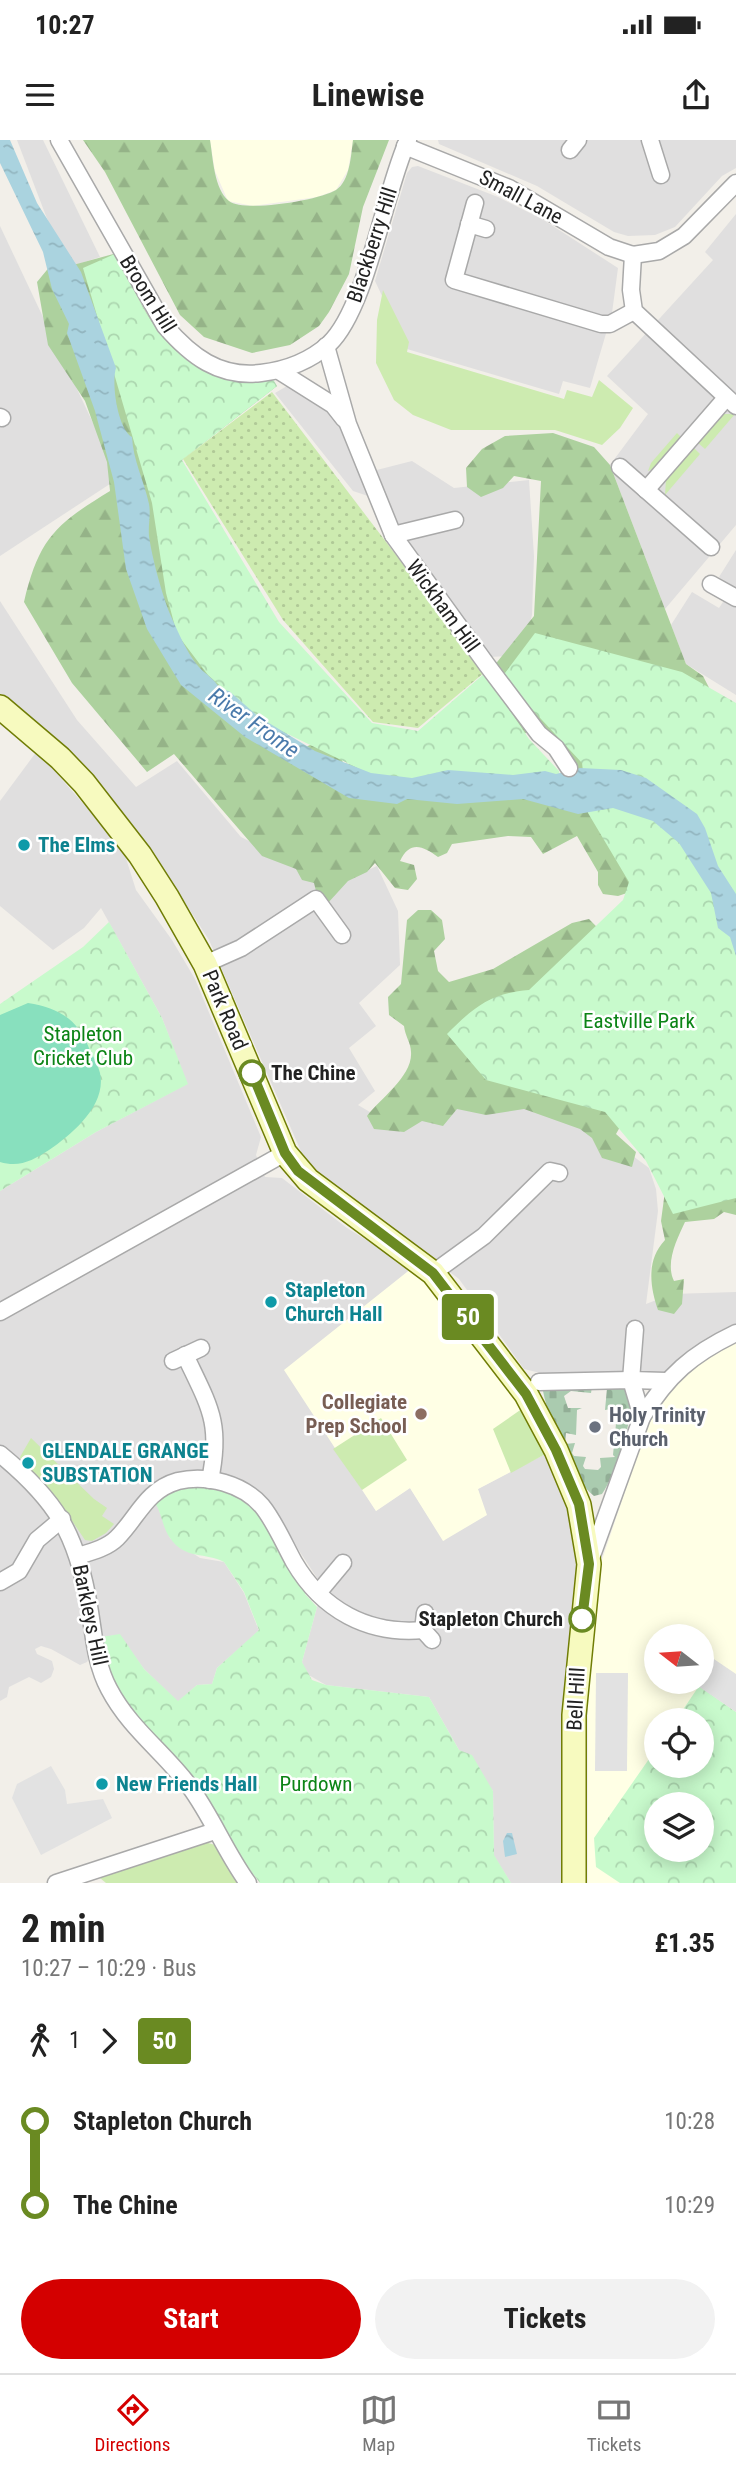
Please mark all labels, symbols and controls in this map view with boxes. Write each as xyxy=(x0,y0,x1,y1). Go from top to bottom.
text: 10:27 xyxy=(35,10,95,40)
icon: menu xyxy=(21,76,59,114)
text: Linewise xyxy=(312,76,424,114)
icon: share xyxy=(677,76,715,114)
street label: Small Lane xyxy=(475,165,567,229)
street label: Blackberry Hill xyxy=(342,184,402,306)
street label: Broom Hill xyxy=(115,251,181,337)
street label: Wickham Hill xyxy=(401,555,485,657)
water label: River Frome xyxy=(204,682,304,764)
place label: The Elms xyxy=(38,833,115,857)
marker: The Elms xyxy=(16,837,32,853)
street label: Park Road xyxy=(197,966,253,1054)
park label: Eastville Park xyxy=(583,1009,695,1033)
park label: Stapleton Cricket Club xyxy=(33,1022,133,1070)
marker: The Chine xyxy=(239,1060,265,1086)
place label: The Chine xyxy=(271,1061,356,1085)
place label: Stapleton Church Hall xyxy=(285,1278,383,1326)
marker: Stapleton Church Hall xyxy=(263,1294,279,1310)
line badge: 50 xyxy=(436,1294,500,1340)
text: 50 xyxy=(456,1303,480,1331)
place label: Collegiate Prep School xyxy=(306,1390,407,1438)
place label: Holy Trinity Church xyxy=(609,1403,706,1451)
marker: Collegiate Prep School xyxy=(413,1406,429,1422)
marker: Holy Trinity Church xyxy=(587,1419,603,1435)
place label: GLENDALE GRANGE SUBSTATION xyxy=(42,1439,209,1487)
marker: GLENDALE GRANGE SUBSTATION xyxy=(20,1455,36,1471)
street label: Barkleys Hill xyxy=(68,1562,112,1668)
marker: Stapleton Church xyxy=(569,1606,595,1632)
place label: Stapleton Church xyxy=(418,1607,563,1631)
north arrow xyxy=(644,1624,714,1694)
map controls xyxy=(644,1624,714,1862)
street label: Bell Hill xyxy=(562,1667,590,1731)
button: locate xyxy=(644,1708,714,1778)
place label: New Friends Hall xyxy=(116,1772,258,1796)
park label: Purdown xyxy=(280,1772,352,1796)
marker: New Friends Hall xyxy=(94,1776,110,1792)
button: layers xyxy=(644,1792,714,1862)
text: 2 min xyxy=(21,1907,105,1951)
text: £1.35 xyxy=(654,1928,715,1958)
text: 10:27 – 10:29 · Bus xyxy=(21,1955,197,1982)
icon: walk xyxy=(21,2022,59,2060)
icon: forward xyxy=(90,2022,128,2060)
text: 1 xyxy=(69,2027,80,2054)
text: 50 xyxy=(152,2027,177,2055)
text: Stapleton Church xyxy=(73,2106,252,2136)
text: 10:28 xyxy=(664,2108,715,2135)
text: The Chine xyxy=(73,2190,178,2220)
text: 10:29 xyxy=(664,2192,715,2219)
button: Start xyxy=(21,2279,361,2359)
button: Tickets xyxy=(375,2279,715,2359)
tab: Directions xyxy=(95,2391,170,2456)
tab: Map xyxy=(360,2391,398,2456)
tab: Tickets xyxy=(587,2391,641,2456)

